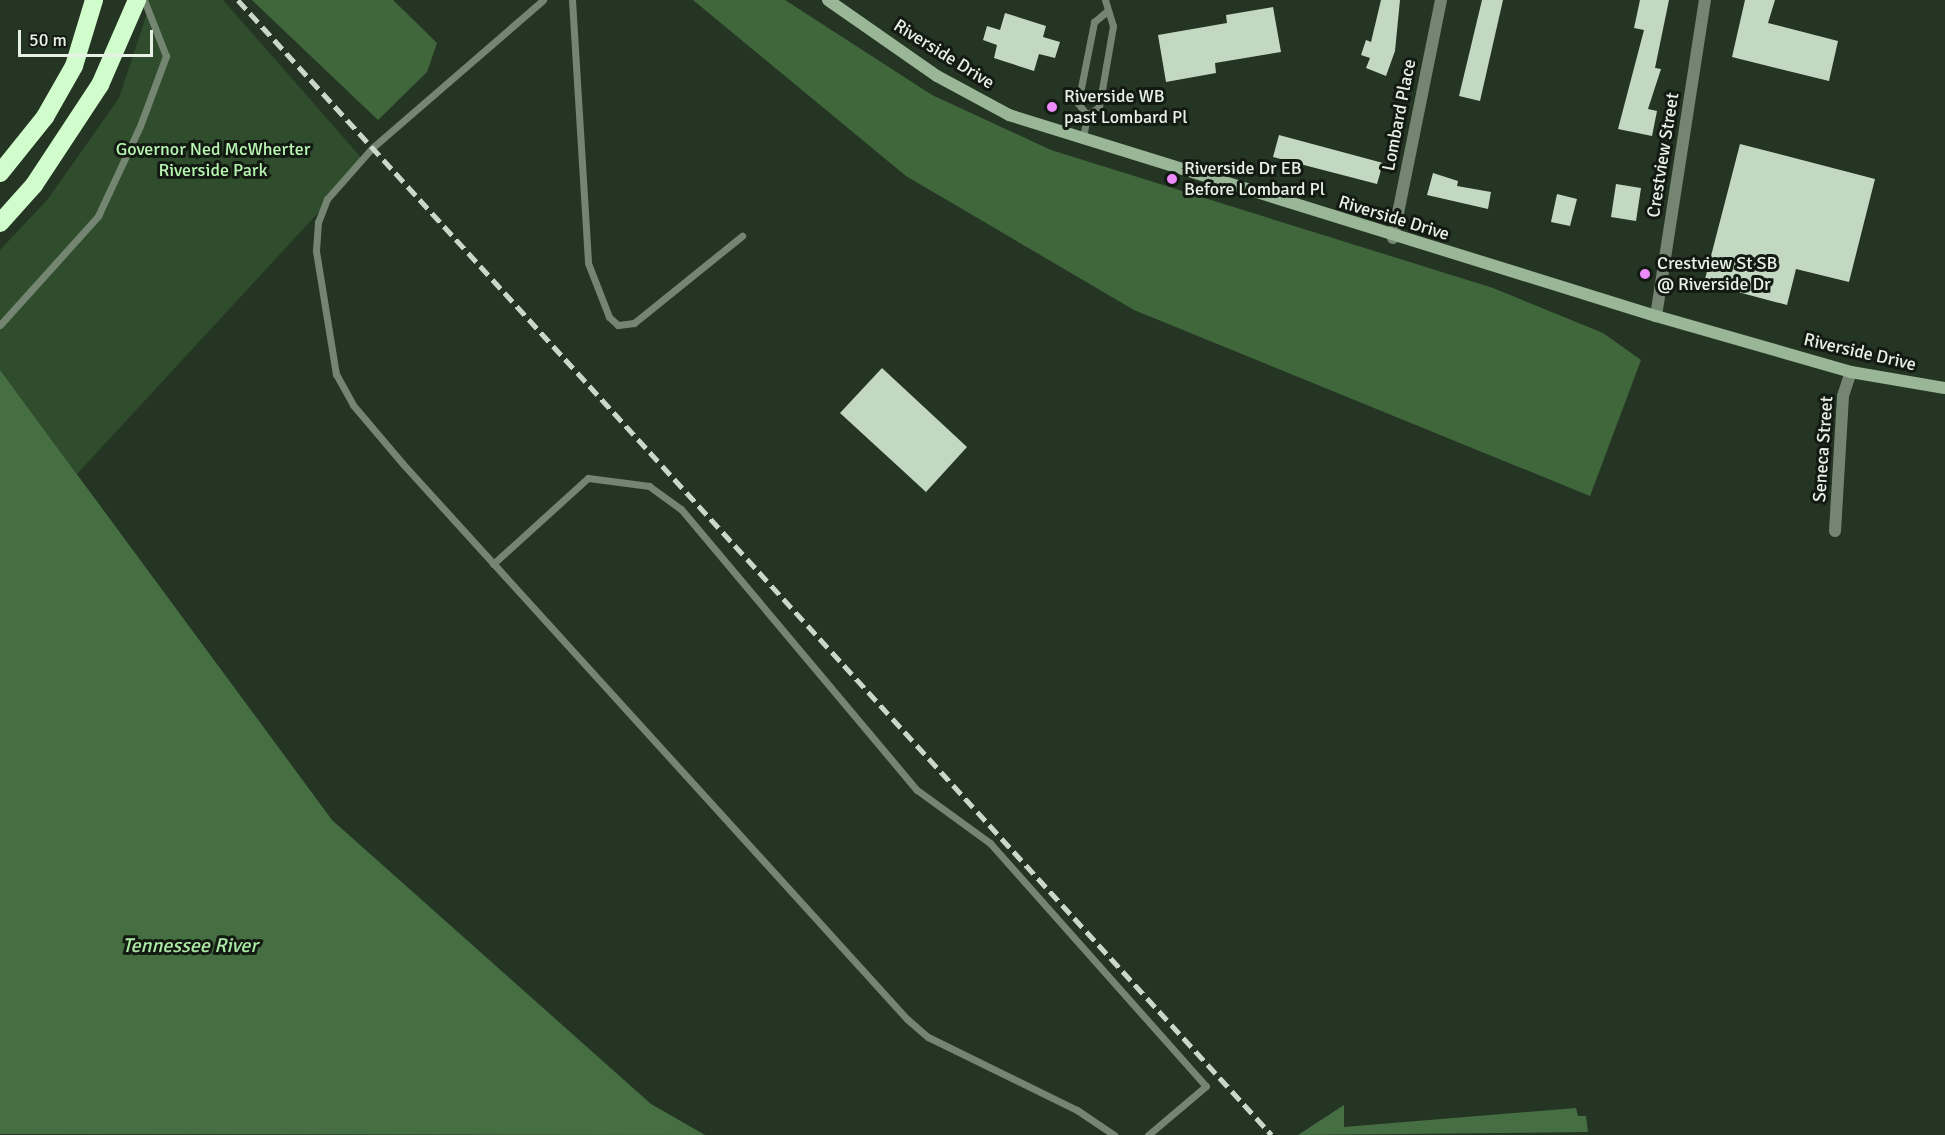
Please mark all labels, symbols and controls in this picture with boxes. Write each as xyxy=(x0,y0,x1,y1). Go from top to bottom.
street label: Riverside Drive xyxy=(890,14,998,94)
scale bar xyxy=(21,18,156,56)
text: 50 m xyxy=(29,29,67,51)
street label: Lombard Place xyxy=(1378,57,1420,173)
place label: Riverside WB past Lombard Pl xyxy=(1064,86,1188,128)
street label: Crestview Street xyxy=(1642,91,1684,219)
marker: Riverside WB past Lombard Pl xyxy=(1045,100,1059,114)
park label: Governor Ned McWherter Riverside Park xyxy=(116,139,310,182)
place label: Riverside Dr EB Before Lombard Pl xyxy=(1184,158,1325,201)
marker: Riverside Dr EB Before Lombard Pl xyxy=(1165,172,1179,186)
street label: Riverside Drive xyxy=(1336,191,1452,245)
place label: Crestview St SB @ Riverside Dr xyxy=(1657,253,1777,296)
marker: Crestview St SB @ Riverside Dr xyxy=(1638,267,1652,281)
street label: Riverside Drive xyxy=(1802,329,1918,375)
street label: Seneca Street xyxy=(1809,395,1837,503)
water label: Tennessee River xyxy=(122,933,258,957)

